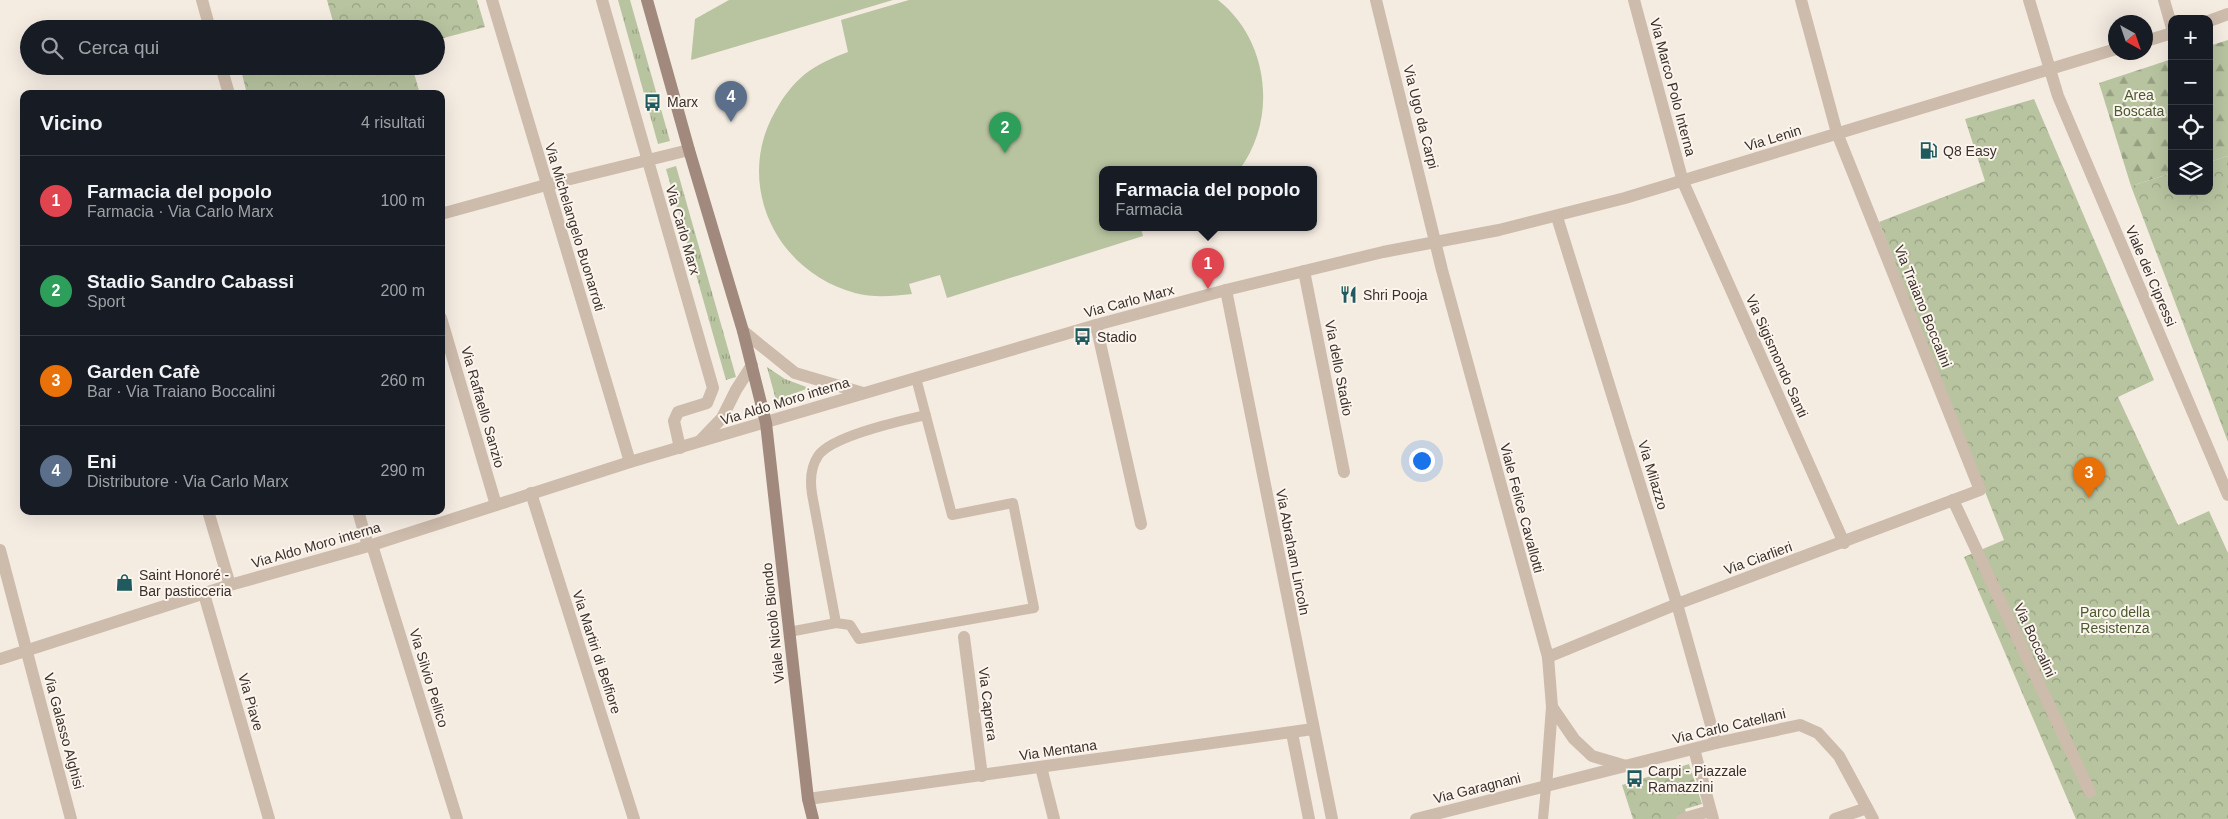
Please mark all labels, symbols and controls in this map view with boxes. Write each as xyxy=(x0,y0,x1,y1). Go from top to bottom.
north arrow xyxy=(2108,15,2153,60)
map controls xyxy=(2168,15,2213,195)
button: + xyxy=(2168,15,2213,60)
street label: Via Marco Polo Interna xyxy=(1647,16,1699,158)
search box xyxy=(20,20,445,75)
icon: search xyxy=(38,34,66,62)
text: Cerca qui xyxy=(78,37,159,58)
button: − xyxy=(2168,60,2213,105)
street label: Via Ugo da Carpi xyxy=(1400,63,1442,171)
pin: 4 xyxy=(715,81,747,122)
park label: Area Boscata xyxy=(2114,87,2165,119)
bus stop icon: Marx xyxy=(643,92,663,112)
place label: Marx xyxy=(667,94,698,110)
button: locate xyxy=(2168,105,2213,150)
text: Vicino xyxy=(40,111,103,134)
pin: 2 xyxy=(989,112,1021,153)
text: 4 risultati xyxy=(361,114,425,131)
street label: Via Lenin xyxy=(1743,122,1803,154)
street label: Via Michelangelo Buonarroti xyxy=(542,141,608,313)
fuel station icon: Q8 Easy xyxy=(1919,141,1939,161)
place label: Q8 Easy xyxy=(1943,143,1997,159)
button: layers xyxy=(2168,150,2213,195)
popup xyxy=(1099,166,1317,231)
text: Farmacia del popolo xyxy=(1116,179,1300,200)
text: Farmacia del popolo xyxy=(87,181,272,202)
street label: Via Carlo Marx xyxy=(663,183,703,277)
text: 1 xyxy=(52,192,60,209)
text: 100 m xyxy=(381,192,425,209)
text: Farmacia xyxy=(1116,201,1182,218)
text: Farmacia · Via Carlo Marx xyxy=(87,203,273,220)
street label: Viale dei Cipressi xyxy=(2123,223,2179,329)
street label: Via Traiano Boccalini xyxy=(1891,243,1955,369)
pin: 1 xyxy=(1192,248,1224,289)
text: Stadio Sandro Cabassi xyxy=(87,271,294,292)
street label: Via Carlo Marx xyxy=(1082,281,1176,321)
text: 2 xyxy=(52,282,60,299)
text: 200 m xyxy=(381,282,425,299)
restaurant icon: Shri Pooja xyxy=(1339,285,1359,305)
place label: Shri Pooja xyxy=(1363,287,1428,303)
street label: Via Sigismondo Santi xyxy=(1743,292,1811,420)
text: Sport xyxy=(87,293,125,310)
street label: Via dello Stadio xyxy=(1322,319,1356,417)
bus stop icon: Stadio xyxy=(1073,327,1093,347)
place label: Stadio xyxy=(1097,329,1137,345)
street label: Via Raffaello Sanzio xyxy=(458,344,508,470)
text: Garden Cafè xyxy=(87,361,200,382)
text: 3 xyxy=(52,372,60,389)
text: 260 m xyxy=(381,372,425,389)
street label: Via Aldo Moro interna xyxy=(719,374,851,428)
text: Bar · Via Traiano Boccalini xyxy=(87,383,275,400)
street label: Via Milazzo xyxy=(1635,439,1671,512)
street label: Viale Felice Cavallotti xyxy=(1497,441,1547,575)
your location xyxy=(1409,448,1435,474)
text: Eni xyxy=(87,451,117,472)
pin: 3 xyxy=(2073,457,2105,498)
text: 4 xyxy=(52,462,60,479)
text: 290 m xyxy=(381,462,425,479)
text: Distributore · Via Carlo Marx xyxy=(87,473,289,490)
street label: Via Abraham Lincoln xyxy=(1273,488,1313,616)
street label: Via Aldo Moro interna xyxy=(250,519,383,571)
street label: Via Ciarlieri xyxy=(1722,538,1794,578)
street label: Viale Nicolò Biondo xyxy=(759,562,787,684)
place label: Saint Honoré - Bar pasticceria xyxy=(139,567,232,599)
shop icon: Saint Honoré - Bar pasticceria xyxy=(115,573,135,593)
street label: Via Martiri di Belfiore xyxy=(569,588,625,716)
street label: Via Boccalini xyxy=(2011,600,2059,680)
park label: Parco della Resistenza xyxy=(2080,604,2150,636)
street label: Via Silvio Pellico xyxy=(406,627,452,730)
street label: Via Caprera xyxy=(976,666,1001,742)
street label: Via Galasso Alghisi xyxy=(41,671,87,791)
street label: Via Piave xyxy=(235,671,267,733)
street label: Via Carlo Catellani xyxy=(1671,705,1787,747)
street label: Via Mentana xyxy=(1018,737,1098,763)
place label: Carpi - Piazzale Ramazzini xyxy=(1648,763,1747,795)
street label: Via Garagnani xyxy=(1432,769,1522,807)
bus stop icon: Carpi - Piazzale Ramazzini xyxy=(1624,769,1644,789)

